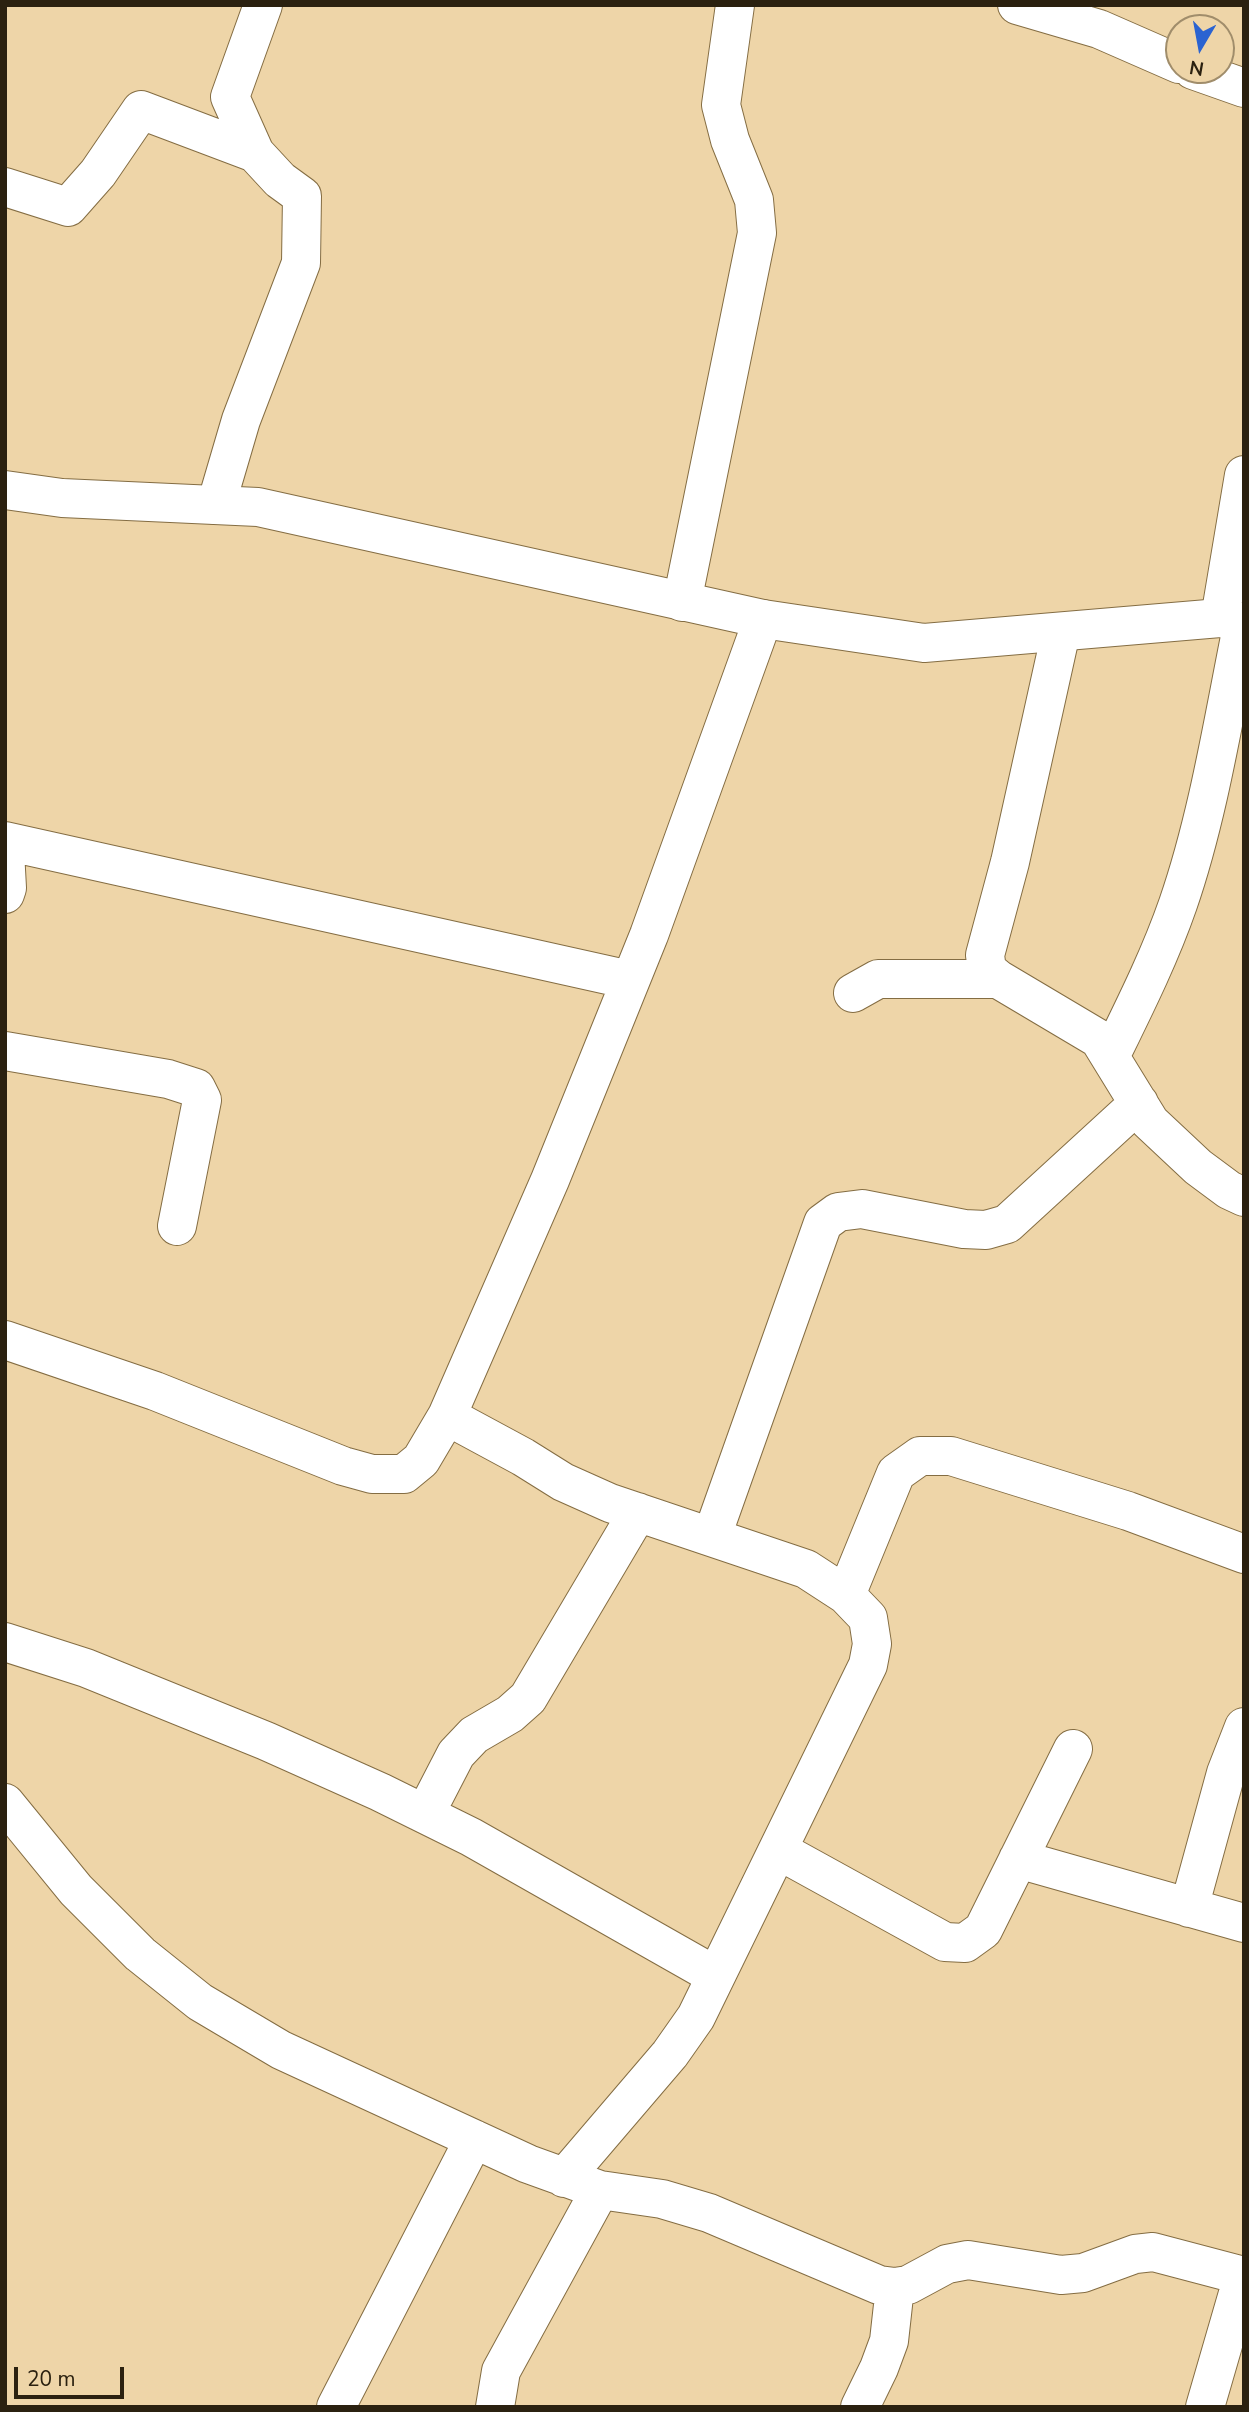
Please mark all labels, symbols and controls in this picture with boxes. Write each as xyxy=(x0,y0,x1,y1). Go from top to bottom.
north arrow xyxy=(1165,14,1235,84)
text: N xyxy=(1187,54,1206,82)
scale bar xyxy=(18,2352,128,2396)
text: 20 m xyxy=(27,2365,76,2393)

